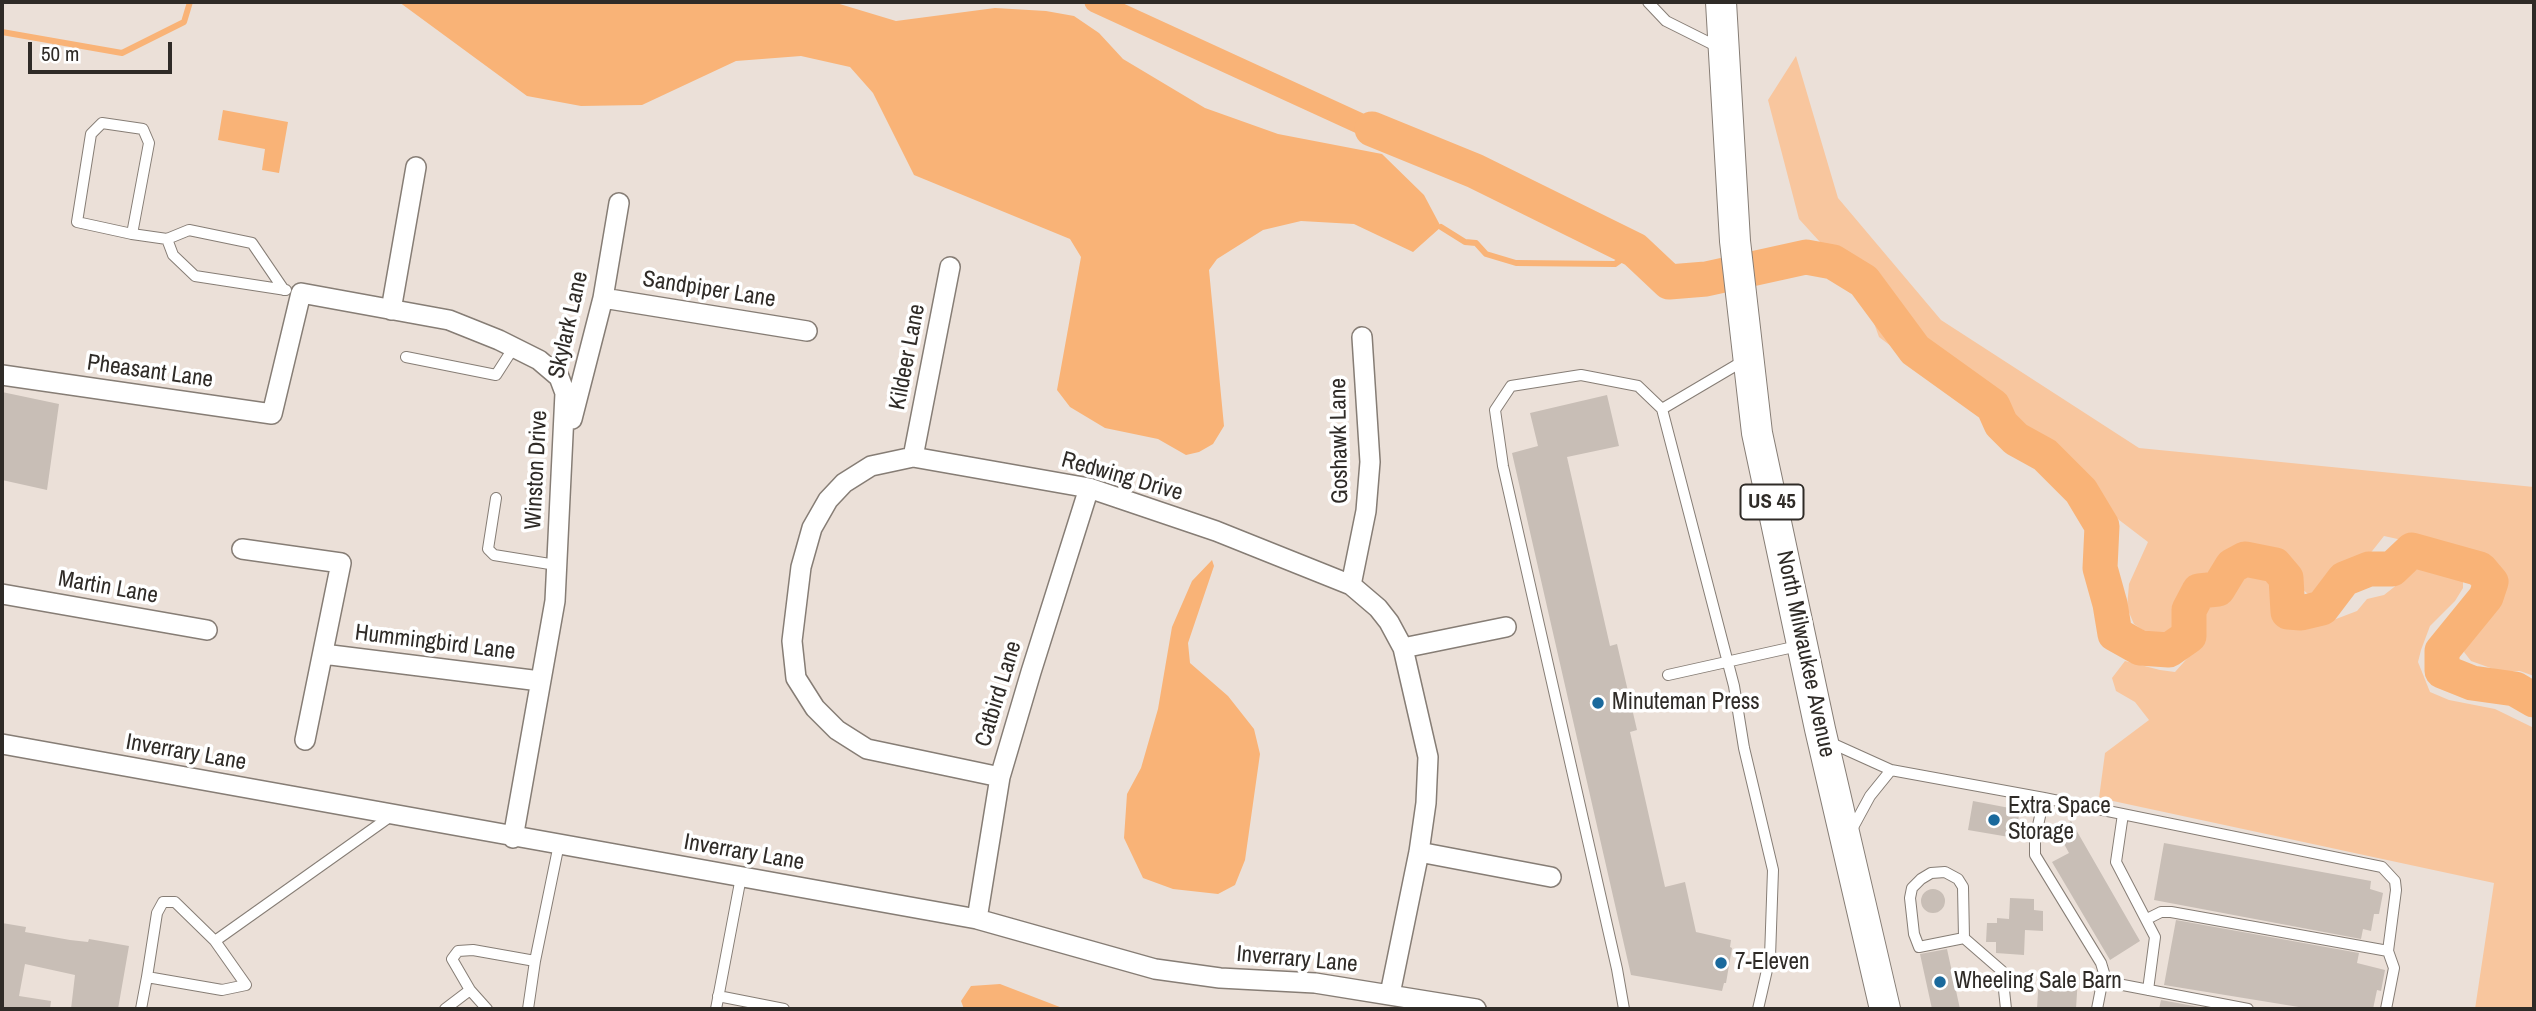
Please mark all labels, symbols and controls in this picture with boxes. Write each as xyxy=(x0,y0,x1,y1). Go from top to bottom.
scale bar xyxy=(32,28,175,72)
text: 50 m xyxy=(41,39,79,68)
street label: Sandpiper Lane xyxy=(641,266,777,314)
street label: Skylark Lane xyxy=(543,269,595,381)
street label: Kildeer Lane xyxy=(884,302,932,412)
street label: Pheasant Lane xyxy=(85,350,215,394)
street label: Goshawk Lane xyxy=(1325,378,1355,504)
street label: Winston Drive xyxy=(520,410,554,530)
street label: Redwing Drive xyxy=(1058,447,1186,507)
road number: US 45 xyxy=(1740,484,1803,520)
street label: North Milwaukee Avenue xyxy=(1770,548,1840,760)
street label: Martin Lane xyxy=(56,566,160,610)
street label: Hummingbird Lane xyxy=(353,619,517,667)
street label: Catbird Lane xyxy=(970,638,1028,750)
place label: Minuteman Press xyxy=(1612,689,1760,717)
marker: Minuteman Press xyxy=(1590,695,1606,711)
street label: Inverrary Lane xyxy=(124,729,248,777)
place label: Extra Space Storage xyxy=(2008,793,2111,847)
marker: Extra Space Storage xyxy=(1986,812,2002,828)
street label: Inverrary Lane xyxy=(682,829,806,877)
street label: Inverrary Lane xyxy=(1235,941,1359,979)
place label: 7-Eleven xyxy=(1735,949,1809,977)
marker: 7-Eleven xyxy=(1713,955,1729,971)
place label: Wheeling Sale Barn xyxy=(1954,968,2122,996)
marker: Wheeling Sale Barn xyxy=(1932,974,1948,990)

